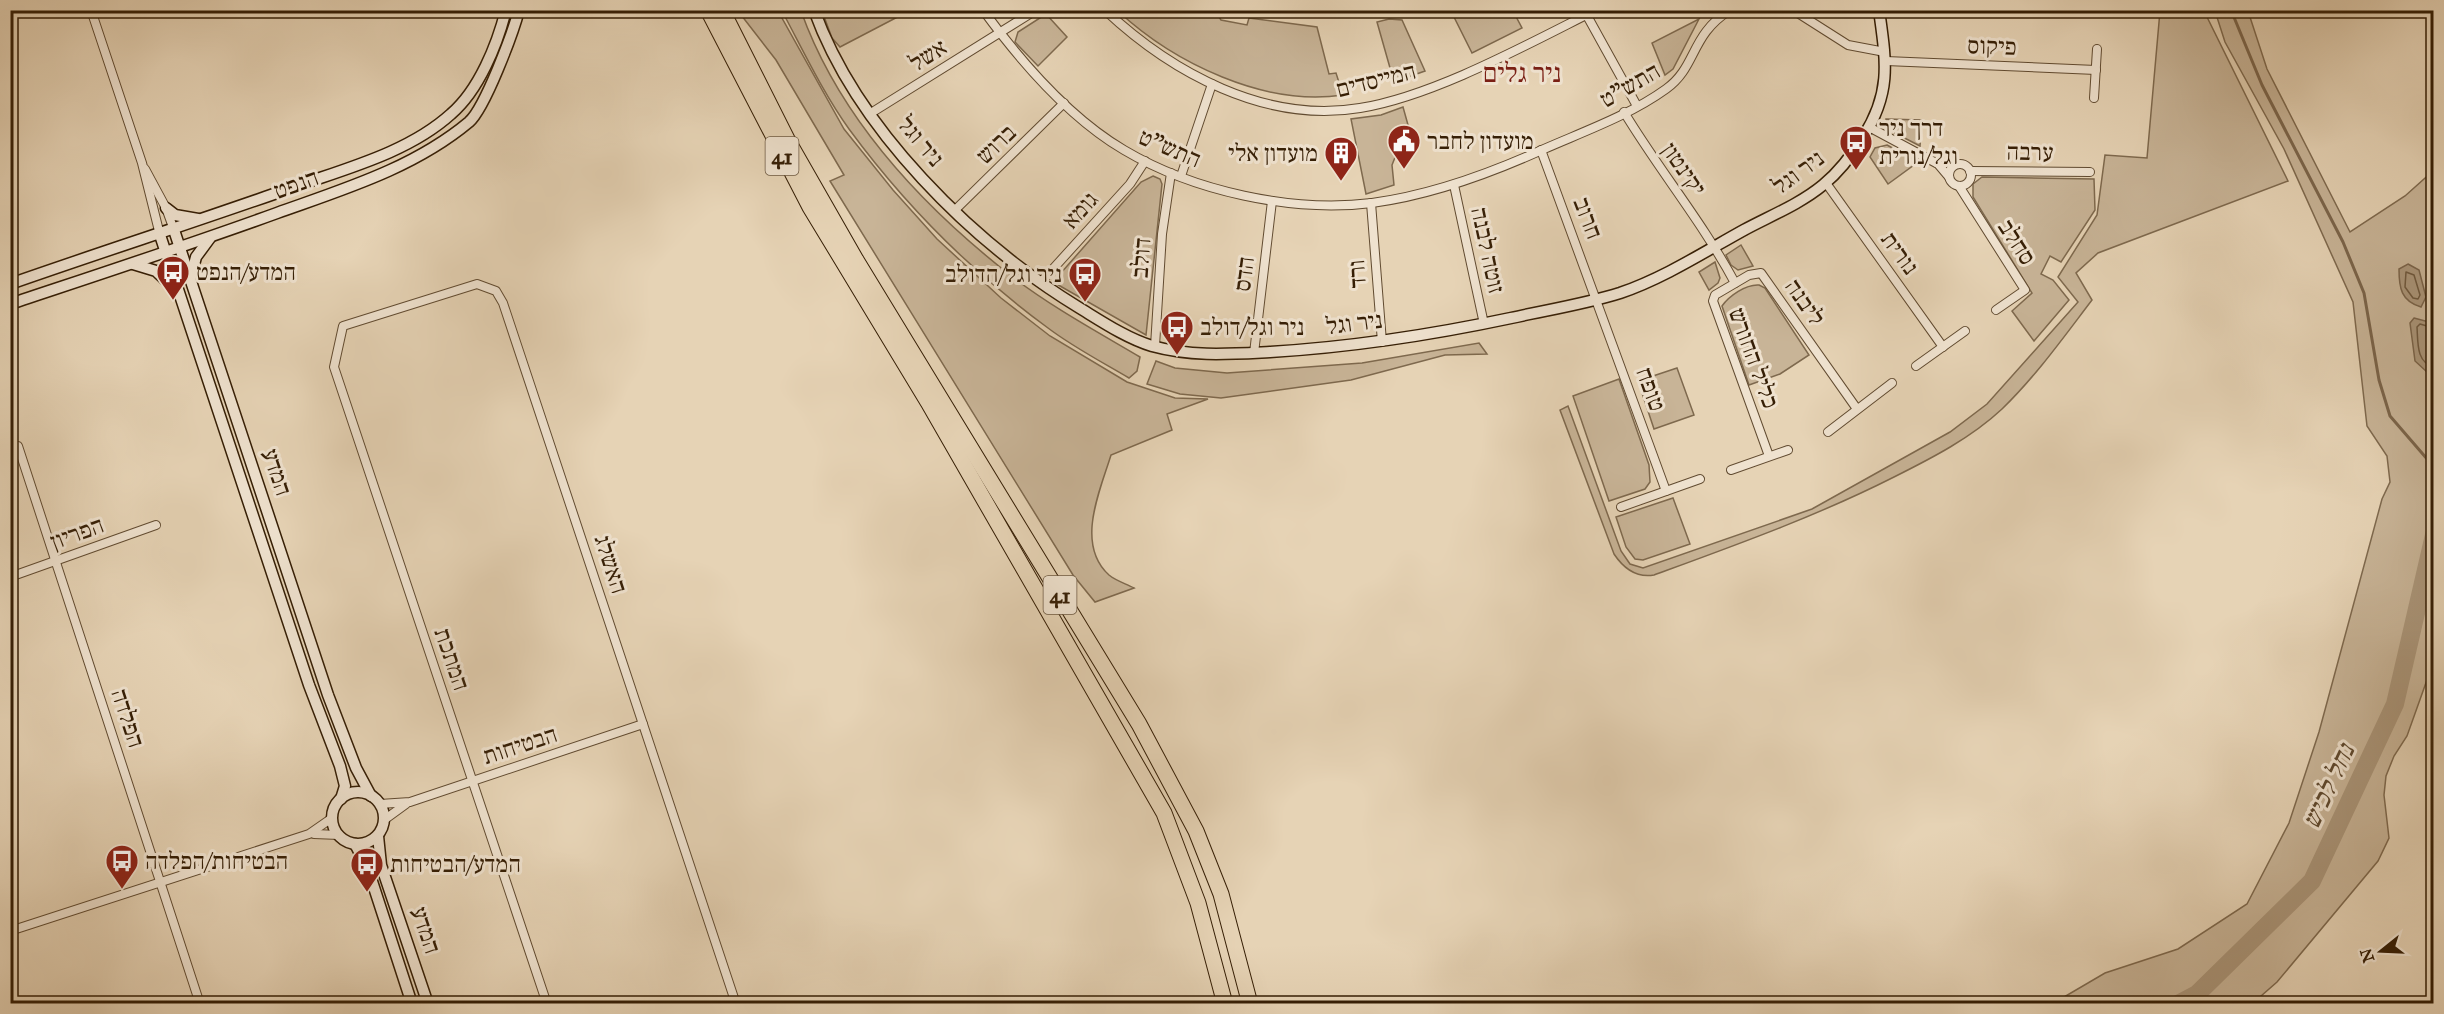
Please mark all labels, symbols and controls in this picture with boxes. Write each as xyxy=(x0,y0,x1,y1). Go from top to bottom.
street label: פיקוס xyxy=(1967,30,2017,62)
street label: אשל xyxy=(903,32,953,78)
street label: המייסדים xyxy=(1333,56,1419,104)
district label: ניר גלים xyxy=(1483,56,1561,89)
street label: התש"ט xyxy=(1594,56,1666,114)
street label: ניר וגל xyxy=(891,109,951,173)
place label: דרך ניר וגל/נורית xyxy=(1879,113,1958,171)
street label: ברוש xyxy=(970,118,1022,170)
street label: התש"ט xyxy=(1134,121,1206,175)
public building icon: מועדון לחבר xyxy=(1386,123,1422,170)
bus stop icon: דרך ניר וגל/נורית xyxy=(1838,124,1874,171)
place label: מועדון לחבר xyxy=(1427,126,1534,156)
building icon: מועדון אלי xyxy=(1323,135,1359,182)
road number: 41 xyxy=(766,137,798,175)
street label: יקינטון xyxy=(1655,137,1713,201)
street label: ערבה xyxy=(2006,137,2054,167)
place label: מועדון אלי xyxy=(1228,138,1318,168)
street label: ניר וגל xyxy=(1766,143,1830,201)
street label: הנפט xyxy=(269,162,323,206)
street label: גומא xyxy=(1055,185,1105,235)
street label: חרוב xyxy=(1566,193,1610,243)
street label: זוטה לבנה xyxy=(1464,204,1512,296)
street label: סחלב xyxy=(1991,213,2043,271)
street label: נורית xyxy=(1874,226,1926,280)
street label: דולב xyxy=(1125,237,1157,279)
bus stop icon: המדע/הנפט xyxy=(155,254,191,301)
street label: הדס xyxy=(1227,255,1261,293)
bus stop icon: ניר וגל/הדולב xyxy=(1067,256,1103,303)
place label: המדע/הנפט xyxy=(196,257,296,287)
place label: ניר וגל/הדולב xyxy=(945,259,1062,289)
street label: ורד xyxy=(1341,259,1373,289)
street label: ליבנה xyxy=(1778,273,1832,331)
street label: כליל החורש xyxy=(1722,304,1786,412)
street label: ניר וגל xyxy=(1324,305,1384,341)
bus stop icon: ניר וגל/דולב xyxy=(1159,309,1195,356)
place label: ניר וגל/דולב xyxy=(1200,312,1304,342)
street label: טופח xyxy=(1629,363,1673,415)
street label: המדע xyxy=(255,444,299,500)
street label: הפריון xyxy=(46,510,108,556)
street label: האשלג xyxy=(587,531,635,597)
road number: 41 xyxy=(1044,576,1076,614)
street label: המתכת xyxy=(427,624,477,694)
street label: הפלדה xyxy=(104,685,152,751)
street label: הבטיחות xyxy=(479,719,561,771)
water label: נחל לכיש xyxy=(2295,737,2362,833)
bus stop icon: הבטיחות/הפלדה xyxy=(104,843,140,890)
place label: הבטיחות/הפלדה xyxy=(145,846,288,876)
bus stop icon: המדע/הבטיחות xyxy=(349,846,385,893)
place label: המדע/הבטיחות xyxy=(390,849,521,879)
street label: המדע xyxy=(404,902,448,958)
north arrow xyxy=(2351,921,2411,981)
text: N xyxy=(2356,946,2378,965)

